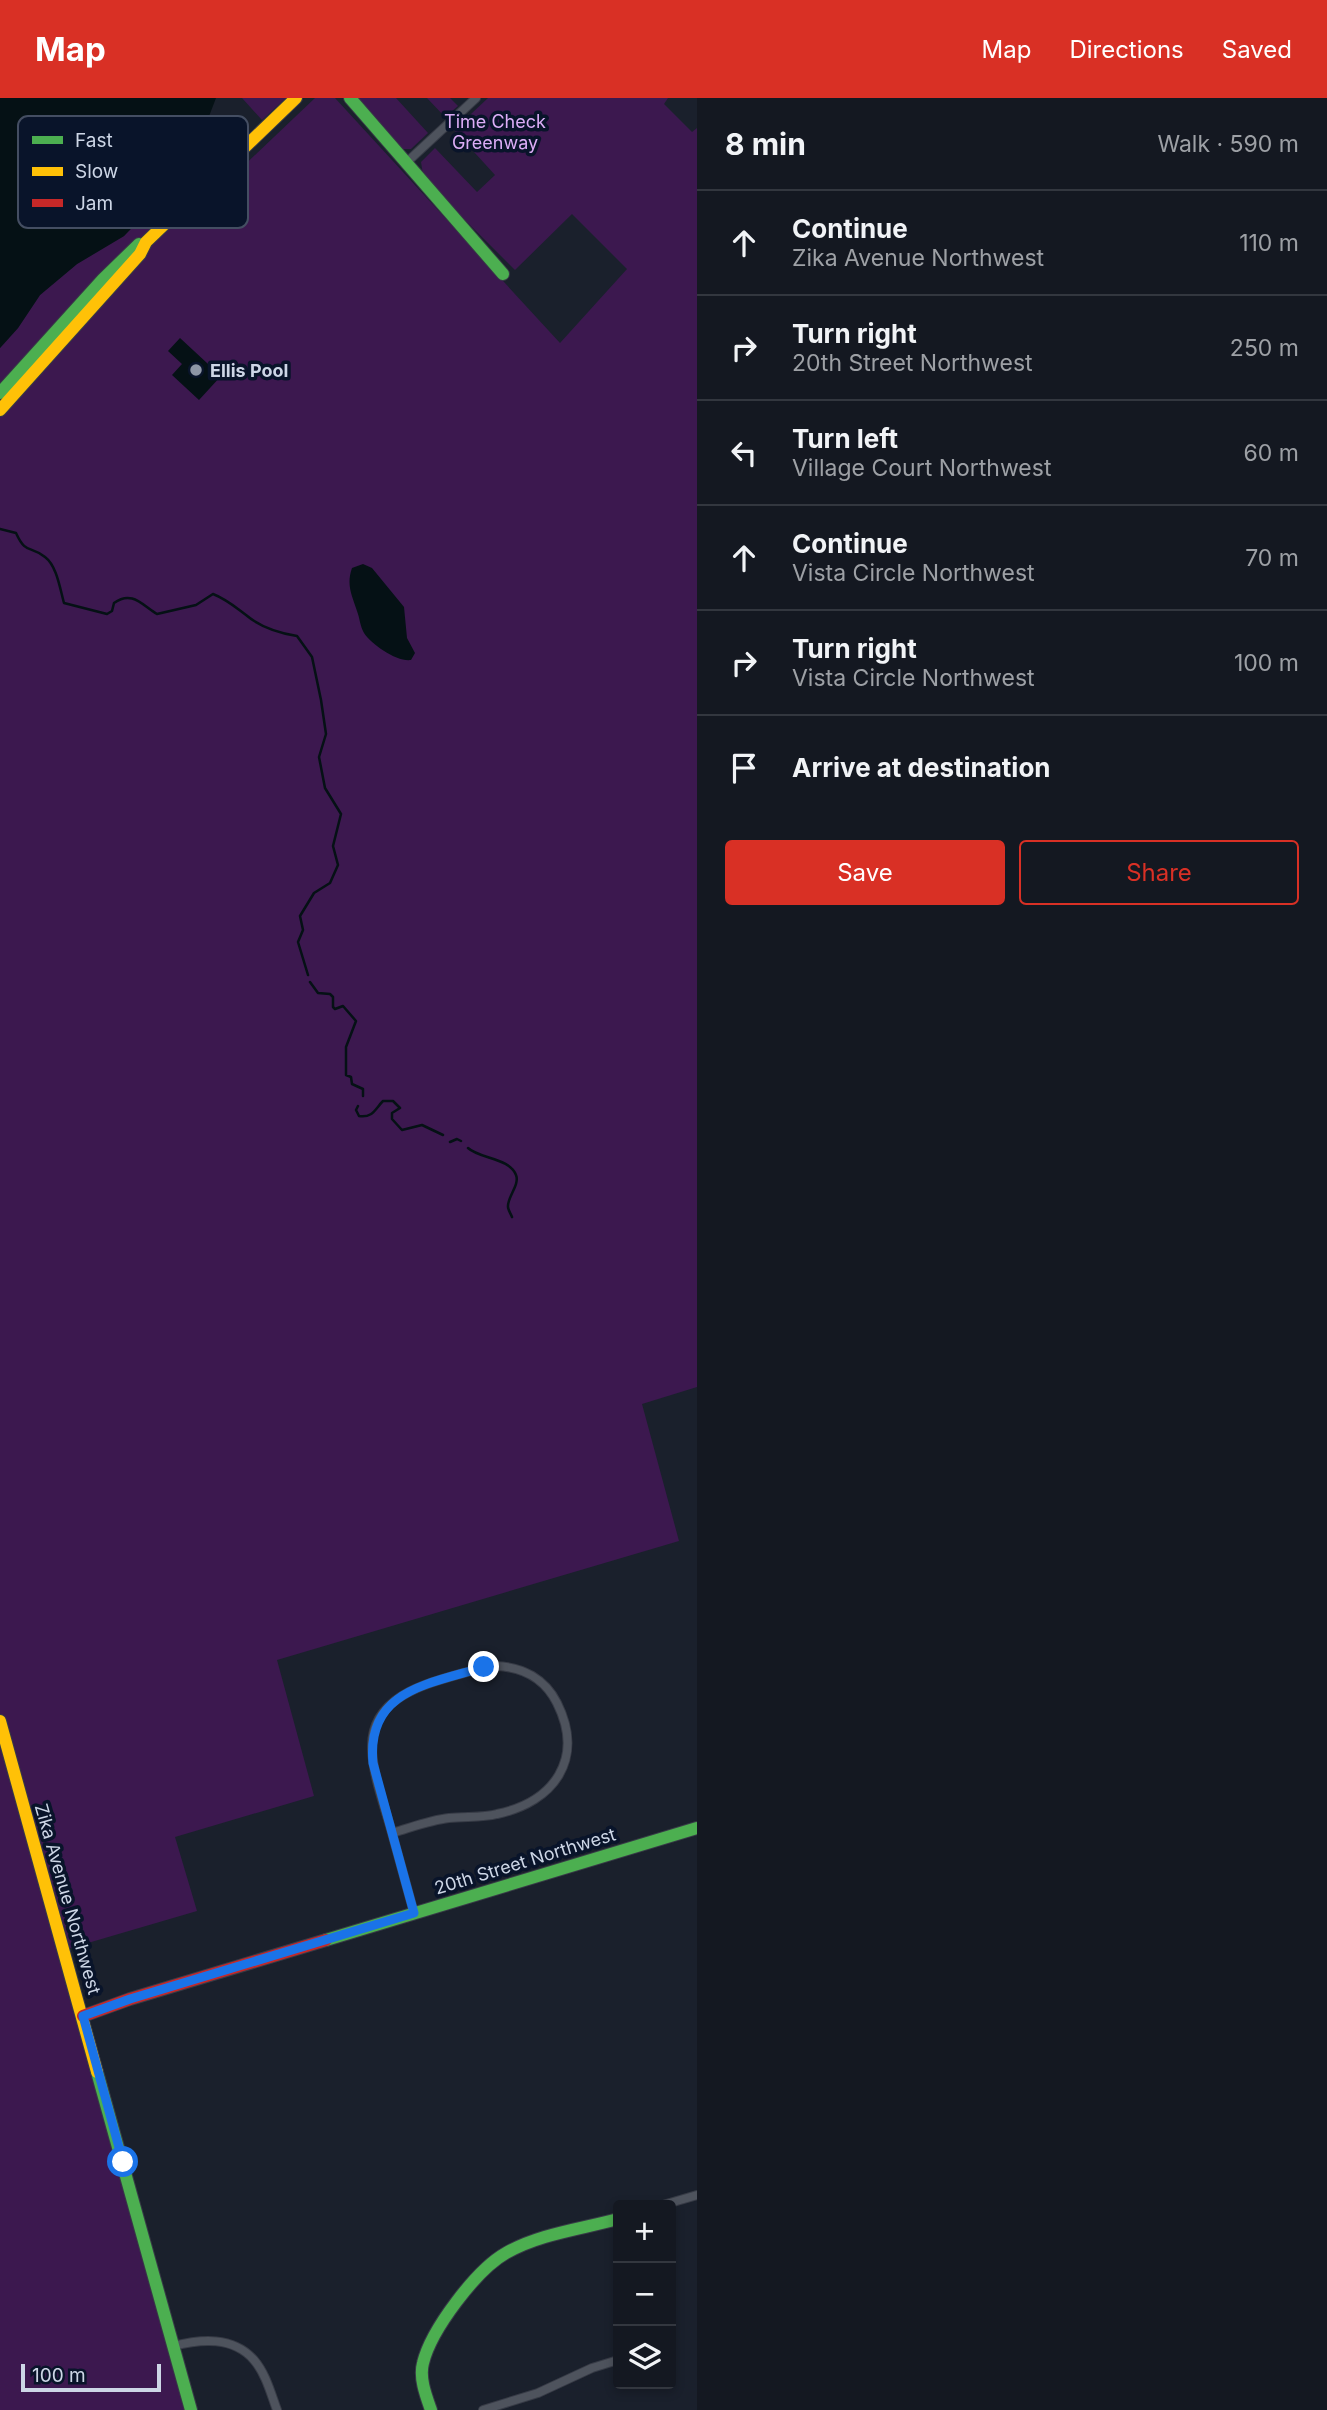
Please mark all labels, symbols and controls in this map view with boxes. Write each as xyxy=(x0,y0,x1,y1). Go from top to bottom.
text: Map xyxy=(35,29,106,69)
text: Map xyxy=(982,35,1031,64)
text: Directions xyxy=(1069,35,1184,64)
text: Saved xyxy=(1222,35,1292,64)
park label: Time Check Greenway xyxy=(444,111,546,153)
legend xyxy=(18,116,248,228)
text: 8 min xyxy=(725,126,806,162)
text: Fast xyxy=(75,129,113,152)
text: Walk · 590 m xyxy=(1157,130,1299,158)
text: Slow xyxy=(75,160,118,183)
text: Jam xyxy=(75,192,113,215)
text: Continue xyxy=(792,213,908,244)
icon: ahead xyxy=(725,224,763,262)
text: 110 m xyxy=(1239,229,1299,257)
text: Zika Avenue Northwest xyxy=(792,244,1044,272)
text: Turn right xyxy=(792,318,917,349)
icon: right xyxy=(725,329,763,367)
text: 250 m xyxy=(1230,334,1299,362)
text: 20th Street Northwest xyxy=(792,349,1033,377)
place label: Ellis Pool xyxy=(210,360,288,381)
marker: Ellis Pool xyxy=(188,362,204,378)
text: Turn left xyxy=(792,423,898,454)
icon: left xyxy=(725,434,763,472)
text: 60 m xyxy=(1244,439,1299,467)
text: Village Court Northwest xyxy=(792,454,1051,482)
text: Continue xyxy=(792,528,908,559)
icon: ahead xyxy=(725,539,763,577)
text: 70 m xyxy=(1245,544,1299,572)
text: Vista Circle Northwest xyxy=(792,559,1035,587)
text: Turn right xyxy=(792,633,917,664)
icon: right xyxy=(725,644,763,682)
text: 100 m xyxy=(1234,649,1299,677)
text: Vista Circle Northwest xyxy=(792,664,1035,692)
icon: arrive xyxy=(725,749,763,787)
text: Arrive at destination xyxy=(792,752,1051,783)
button: Save xyxy=(725,840,1005,905)
button: Share xyxy=(1019,840,1299,905)
route end xyxy=(468,1651,499,1682)
street label: Zika Avenue Northwest xyxy=(31,1801,105,1997)
street label: 20th Street Northwest xyxy=(432,1823,618,1899)
route start xyxy=(107,2146,138,2177)
map controls xyxy=(613,2200,676,2389)
button: + xyxy=(613,2200,676,2263)
button: − xyxy=(613,2263,676,2326)
button: layers xyxy=(613,2326,676,2389)
scale bar xyxy=(21,2361,161,2393)
text: 100 m xyxy=(32,2364,86,2387)

